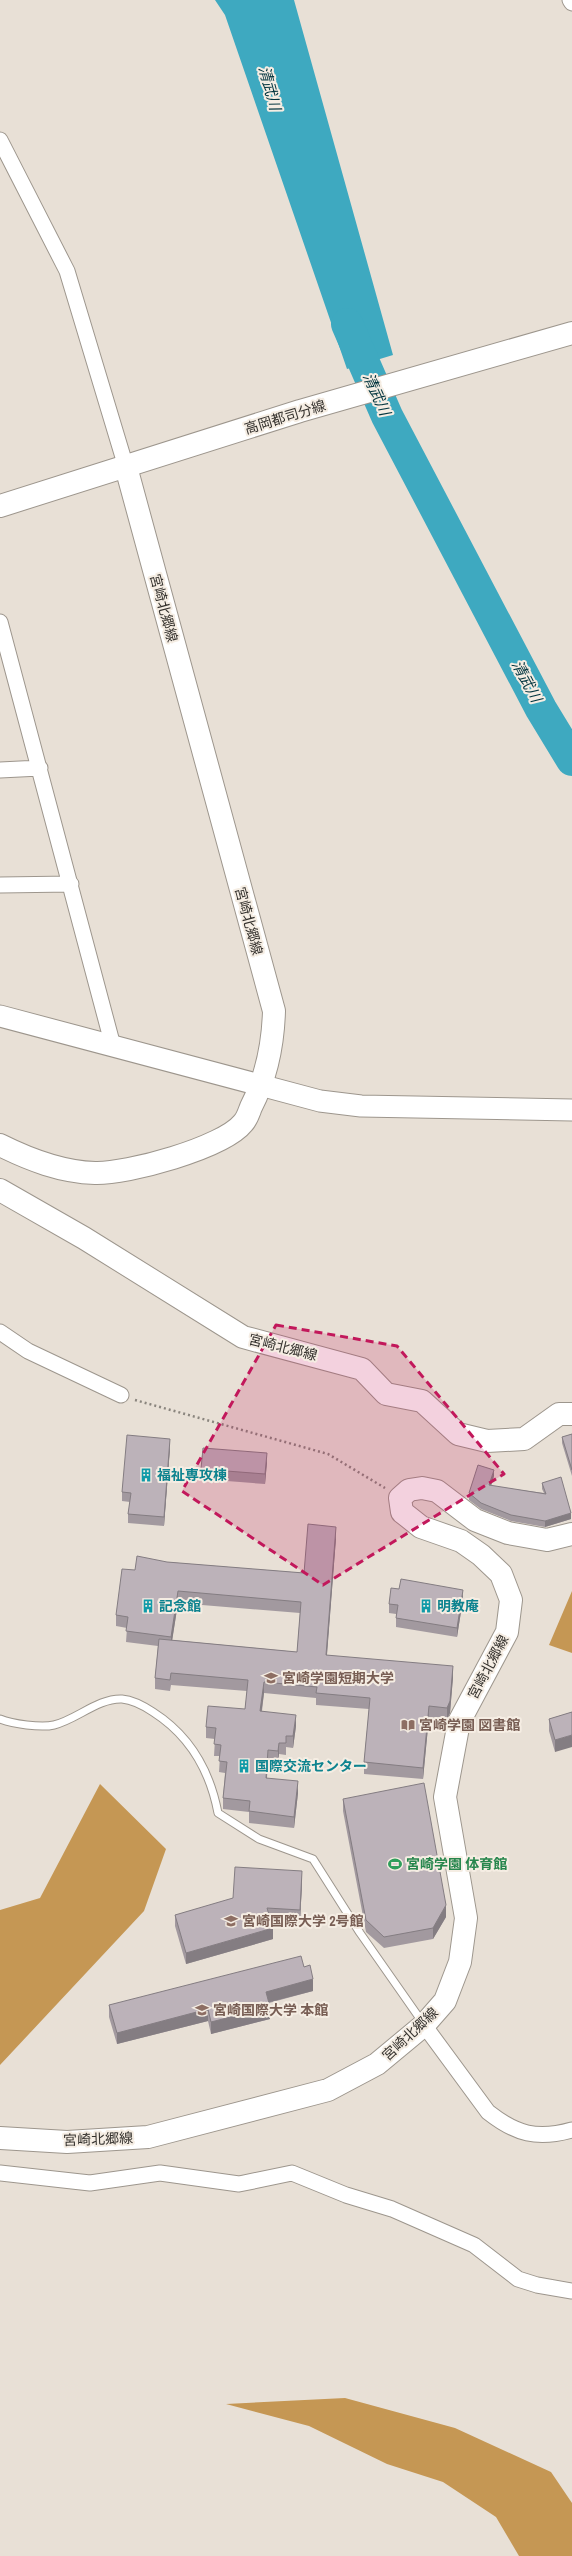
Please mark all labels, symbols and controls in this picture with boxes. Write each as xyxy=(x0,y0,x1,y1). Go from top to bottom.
water label: 清武川 xyxy=(254,64,286,114)
water label: 清武川 xyxy=(358,369,397,421)
street label: 高岡都司分線 xyxy=(242,396,328,438)
street label: 宮崎北郷線 xyxy=(146,572,182,644)
water label: 清武川 xyxy=(507,656,548,708)
street label: 宮崎北郷線 xyxy=(231,885,267,957)
street label: 宮崎北郷線 xyxy=(247,1330,319,1364)
place label: 福祉専攻棟 xyxy=(157,1466,227,1484)
building icon: 福祉専攻棟 xyxy=(138,1467,154,1483)
place label: 記念館 xyxy=(159,1597,201,1615)
place label: 明教庵 xyxy=(437,1597,479,1615)
building icon: 記念館 xyxy=(140,1598,156,1614)
building icon: 明教庵 xyxy=(418,1598,434,1614)
street label: 宮崎北郷線 xyxy=(464,1632,512,1702)
place label: 宮崎学園短期大学 xyxy=(282,1669,394,1687)
school or university icon: 宮崎学園短期大学 xyxy=(263,1670,279,1686)
place label: 宮崎学園 図書館 xyxy=(419,1716,520,1734)
library icon: 宮崎学園 図書館 xyxy=(400,1717,416,1733)
place label: 国際交流センター xyxy=(255,1757,367,1775)
building icon: 国際交流センター xyxy=(236,1758,252,1774)
place label: 宮崎学園 体育館 xyxy=(406,1855,507,1873)
sports icon: 宮崎学園 体育館 xyxy=(387,1856,403,1872)
place label: 宮崎国際大学 2号館 xyxy=(242,1912,364,1930)
school or university icon: 宮崎国際大学 2号館 xyxy=(223,1913,239,1929)
place label: 宮崎国際大学 本館 xyxy=(213,2001,328,2019)
school or university icon: 宮崎国際大学 本館 xyxy=(194,2002,210,2018)
street label: 宮崎北郷線 xyxy=(378,2004,442,2064)
street label: 宮崎北郷線 xyxy=(63,2129,133,2149)

